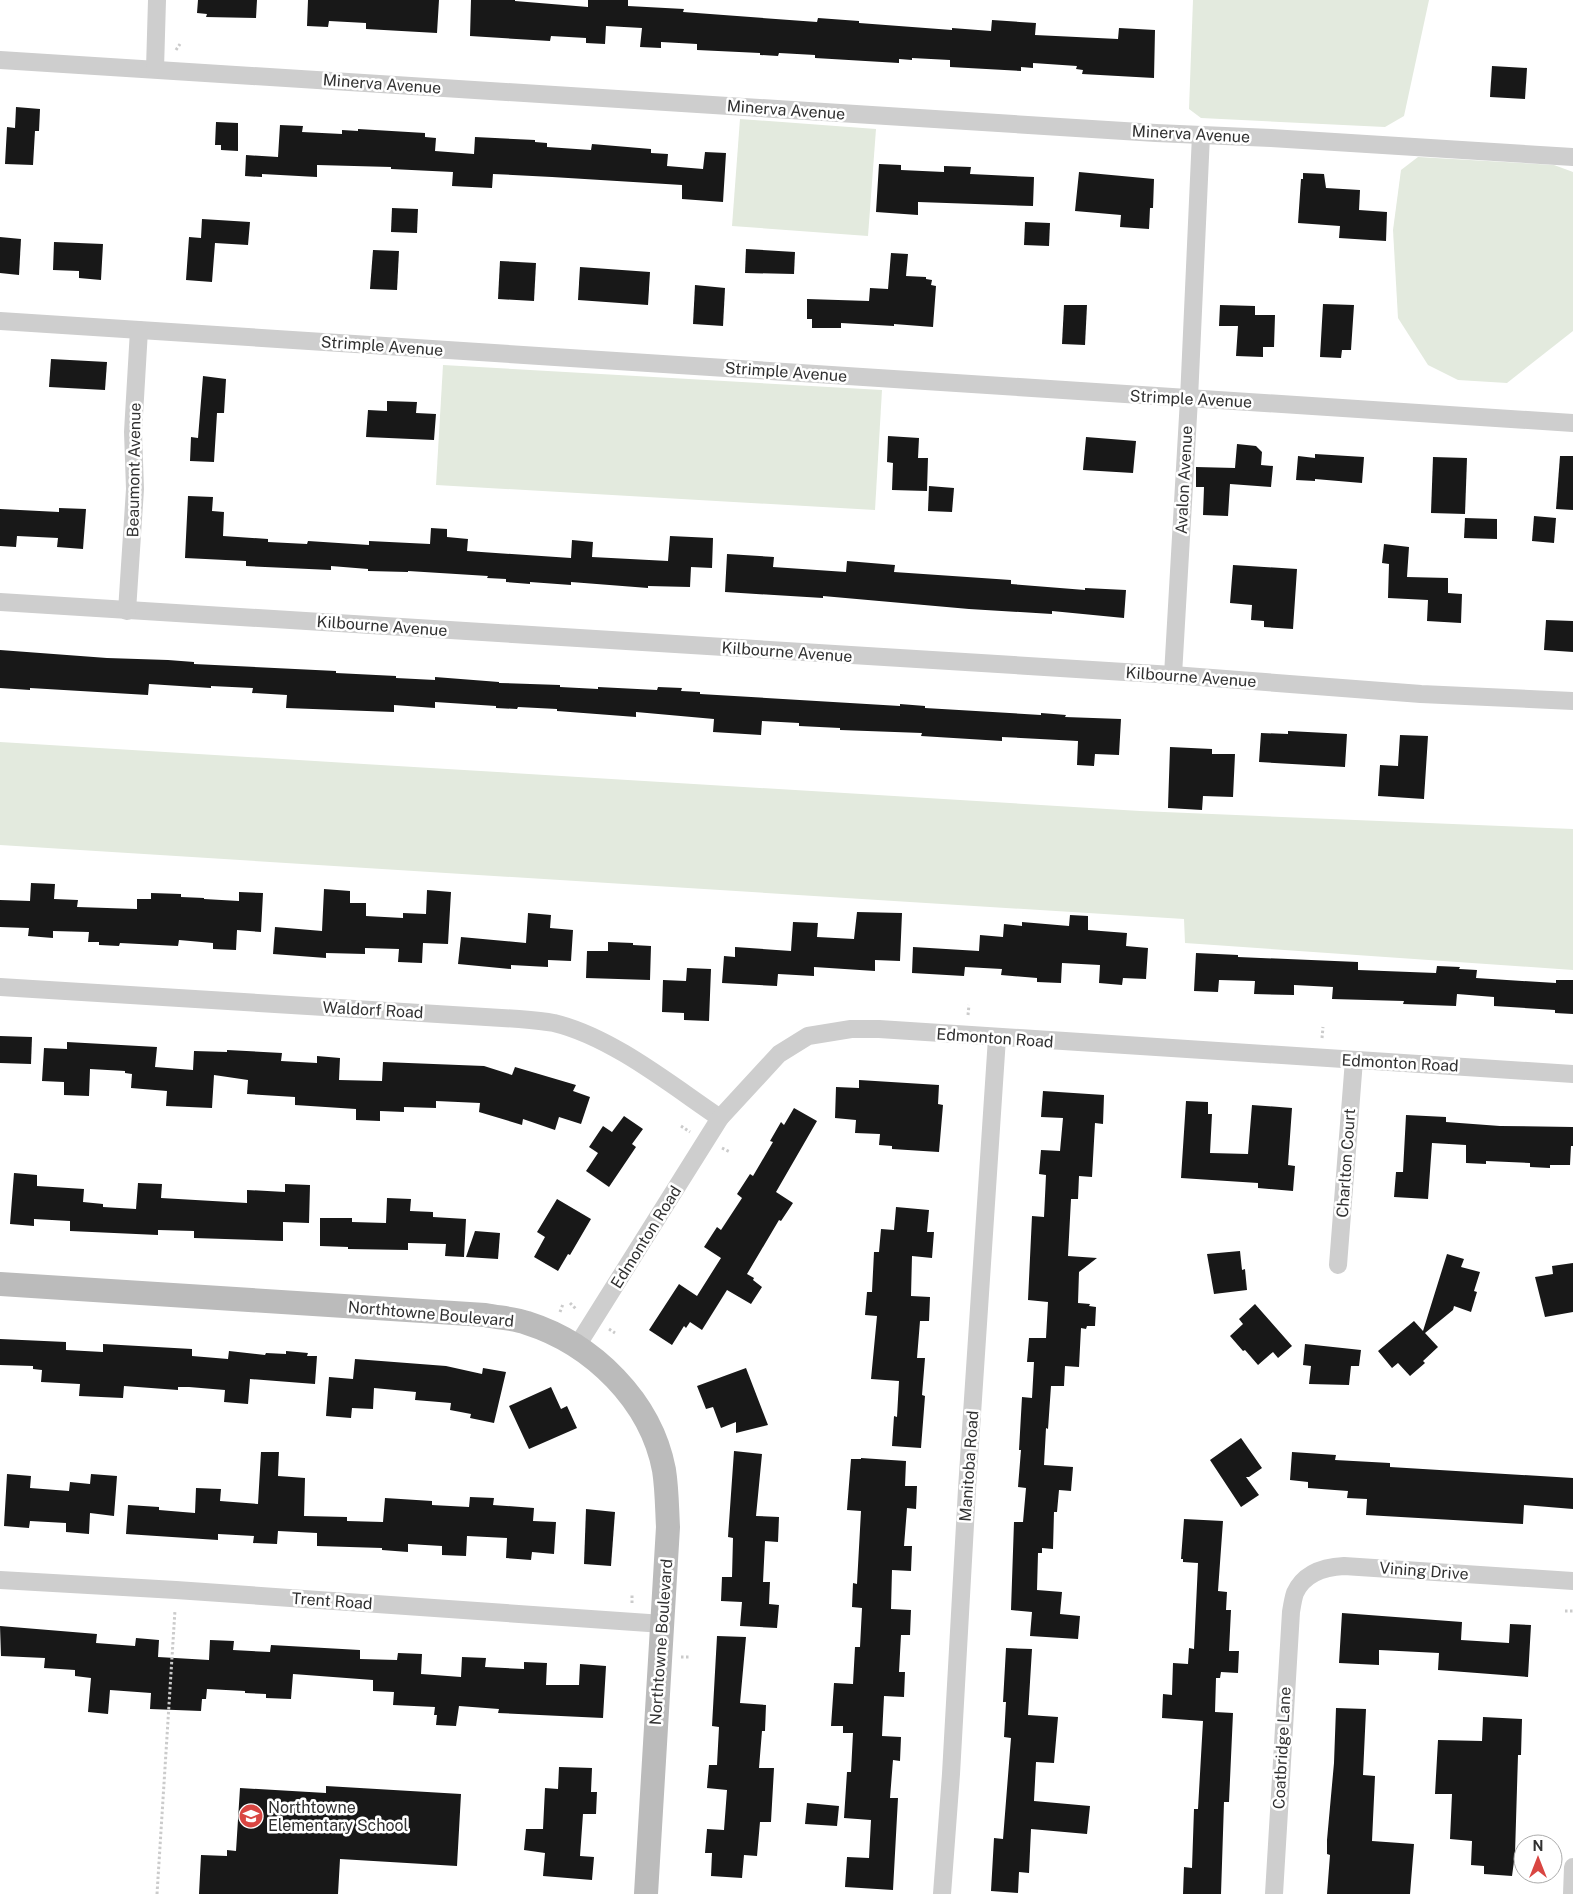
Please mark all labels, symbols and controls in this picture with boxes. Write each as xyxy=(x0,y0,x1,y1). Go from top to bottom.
street label: Minerva Avenue xyxy=(322,70,442,98)
street label: Minerva Avenue xyxy=(726,96,846,124)
street label: Minerva Avenue xyxy=(1131,121,1251,147)
street label: Strimple Avenue xyxy=(320,332,444,360)
street label: Strimple Avenue xyxy=(724,358,848,386)
street label: Strimple Avenue xyxy=(1129,386,1253,412)
street label: Beaumont Avenue xyxy=(123,402,145,538)
street label: Avalon Avenue xyxy=(1172,425,1196,535)
street label: Kilbourne Avenue xyxy=(316,612,448,640)
street label: Kilbourne Avenue xyxy=(721,638,853,666)
street label: Kilbourne Avenue xyxy=(1125,663,1257,691)
street label: Waldorf Road xyxy=(322,998,424,1022)
street label: Edmonton Road xyxy=(936,1024,1054,1052)
street label: Edmonton Road xyxy=(1341,1050,1459,1076)
street label: Charlton Court xyxy=(1333,1108,1359,1218)
street label: Edmonton Road xyxy=(607,1182,685,1292)
street label: Northtowne Boulevard xyxy=(347,1297,515,1331)
street label: Manitoba Road xyxy=(956,1410,982,1522)
street label: Northtowne Boulevard xyxy=(646,1558,676,1726)
street label: Vining Drive xyxy=(1379,1558,1469,1584)
street label: Trent Road xyxy=(291,1589,373,1613)
street label: Coatbridge Lane xyxy=(1269,1686,1295,1810)
place label: Northtowne Elementary School xyxy=(268,1798,409,1835)
school or university icon: Northtowne Elementary School xyxy=(238,1803,264,1829)
north arrow xyxy=(1513,1834,1563,1884)
text: N xyxy=(1533,1838,1543,1854)

